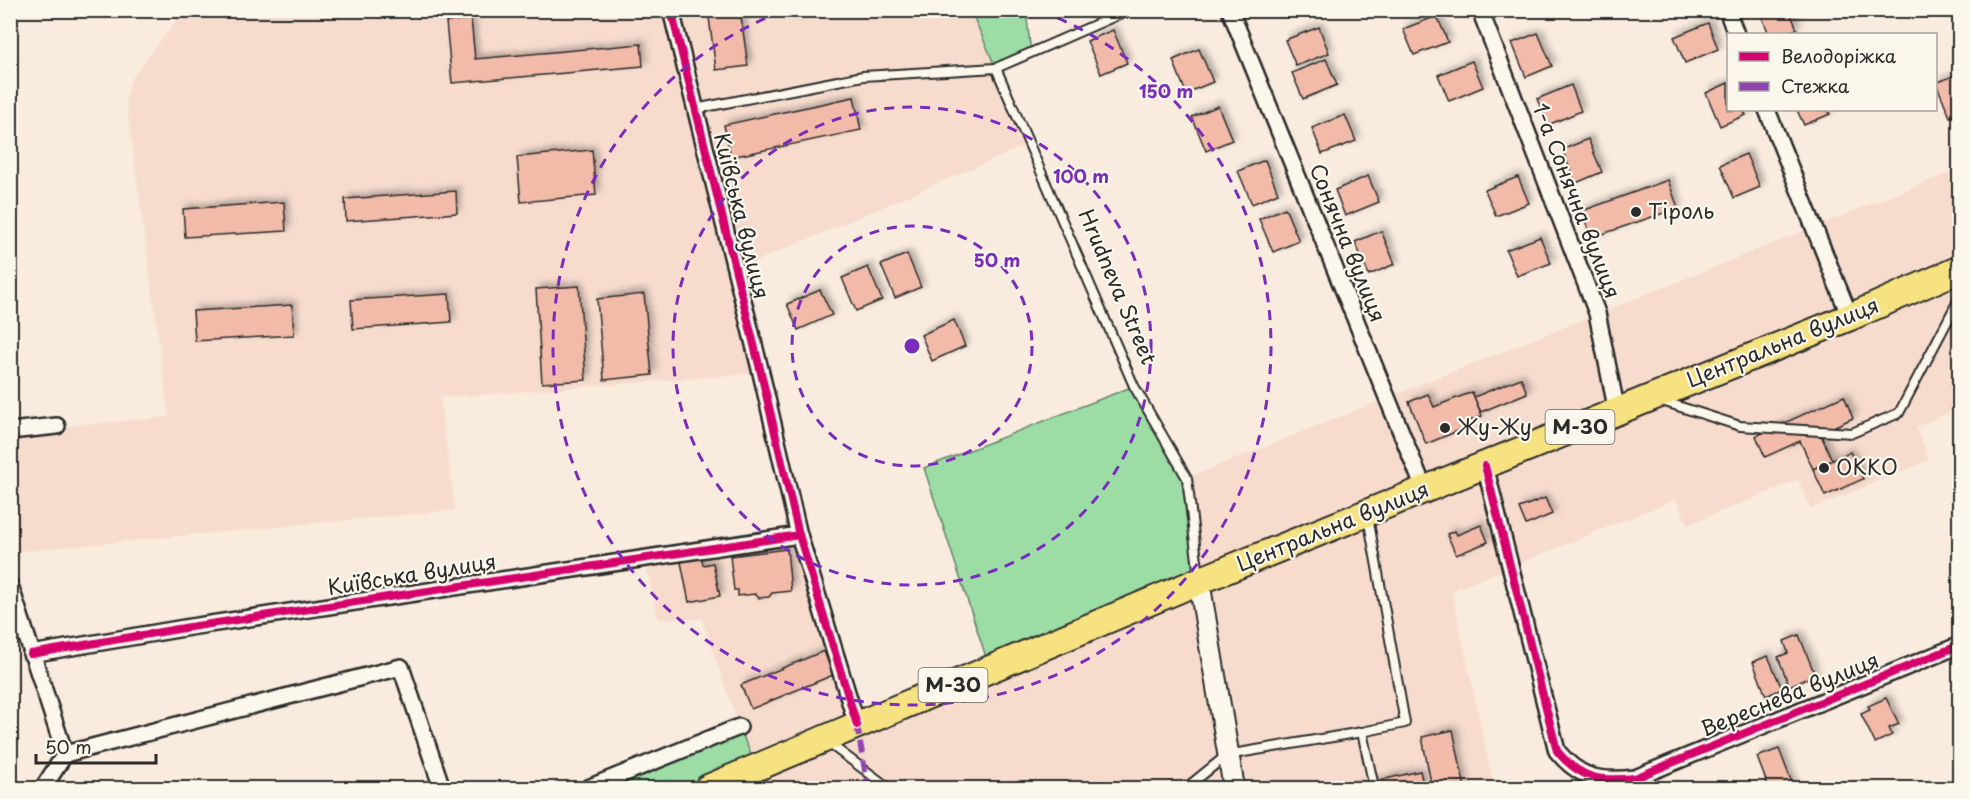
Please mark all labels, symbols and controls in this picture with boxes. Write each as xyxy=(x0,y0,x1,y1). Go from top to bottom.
legend xyxy=(1727,33,1937,111)
text: Велодоріжка xyxy=(1781,42,1897,69)
text: Стежка xyxy=(1781,72,1850,99)
text: 150 m xyxy=(1139,77,1193,104)
street label: 1-а Сонячна вулиця xyxy=(1526,98,1630,303)
street label: Київська вулиця xyxy=(707,129,779,302)
street label: Сонячна вулиця xyxy=(1302,158,1395,326)
text: 100 m xyxy=(1053,162,1109,189)
place label: Тіроль xyxy=(1648,194,1714,226)
street label: Hrudneva Street xyxy=(1072,204,1166,369)
marker: Тіроль xyxy=(1629,205,1643,219)
text: 50 m xyxy=(974,246,1020,273)
street label: Центральна вулиця xyxy=(1681,288,1883,394)
centre of rings xyxy=(902,336,922,356)
place label: Жу-Жу xyxy=(1456,410,1532,442)
road number: М-30 xyxy=(1546,410,1614,444)
marker: Жу-Жу xyxy=(1438,421,1452,435)
place label: OKKO xyxy=(1836,450,1898,482)
marker: OKKO xyxy=(1817,461,1831,475)
street label: Центральна вулиця xyxy=(1231,472,1433,578)
street label: Київська вулиця xyxy=(325,544,498,602)
street label: Вереснева вулиця xyxy=(1695,643,1883,744)
road number: М-30 xyxy=(918,668,988,702)
scale bar xyxy=(36,727,156,765)
text: 50 m xyxy=(45,733,92,760)

